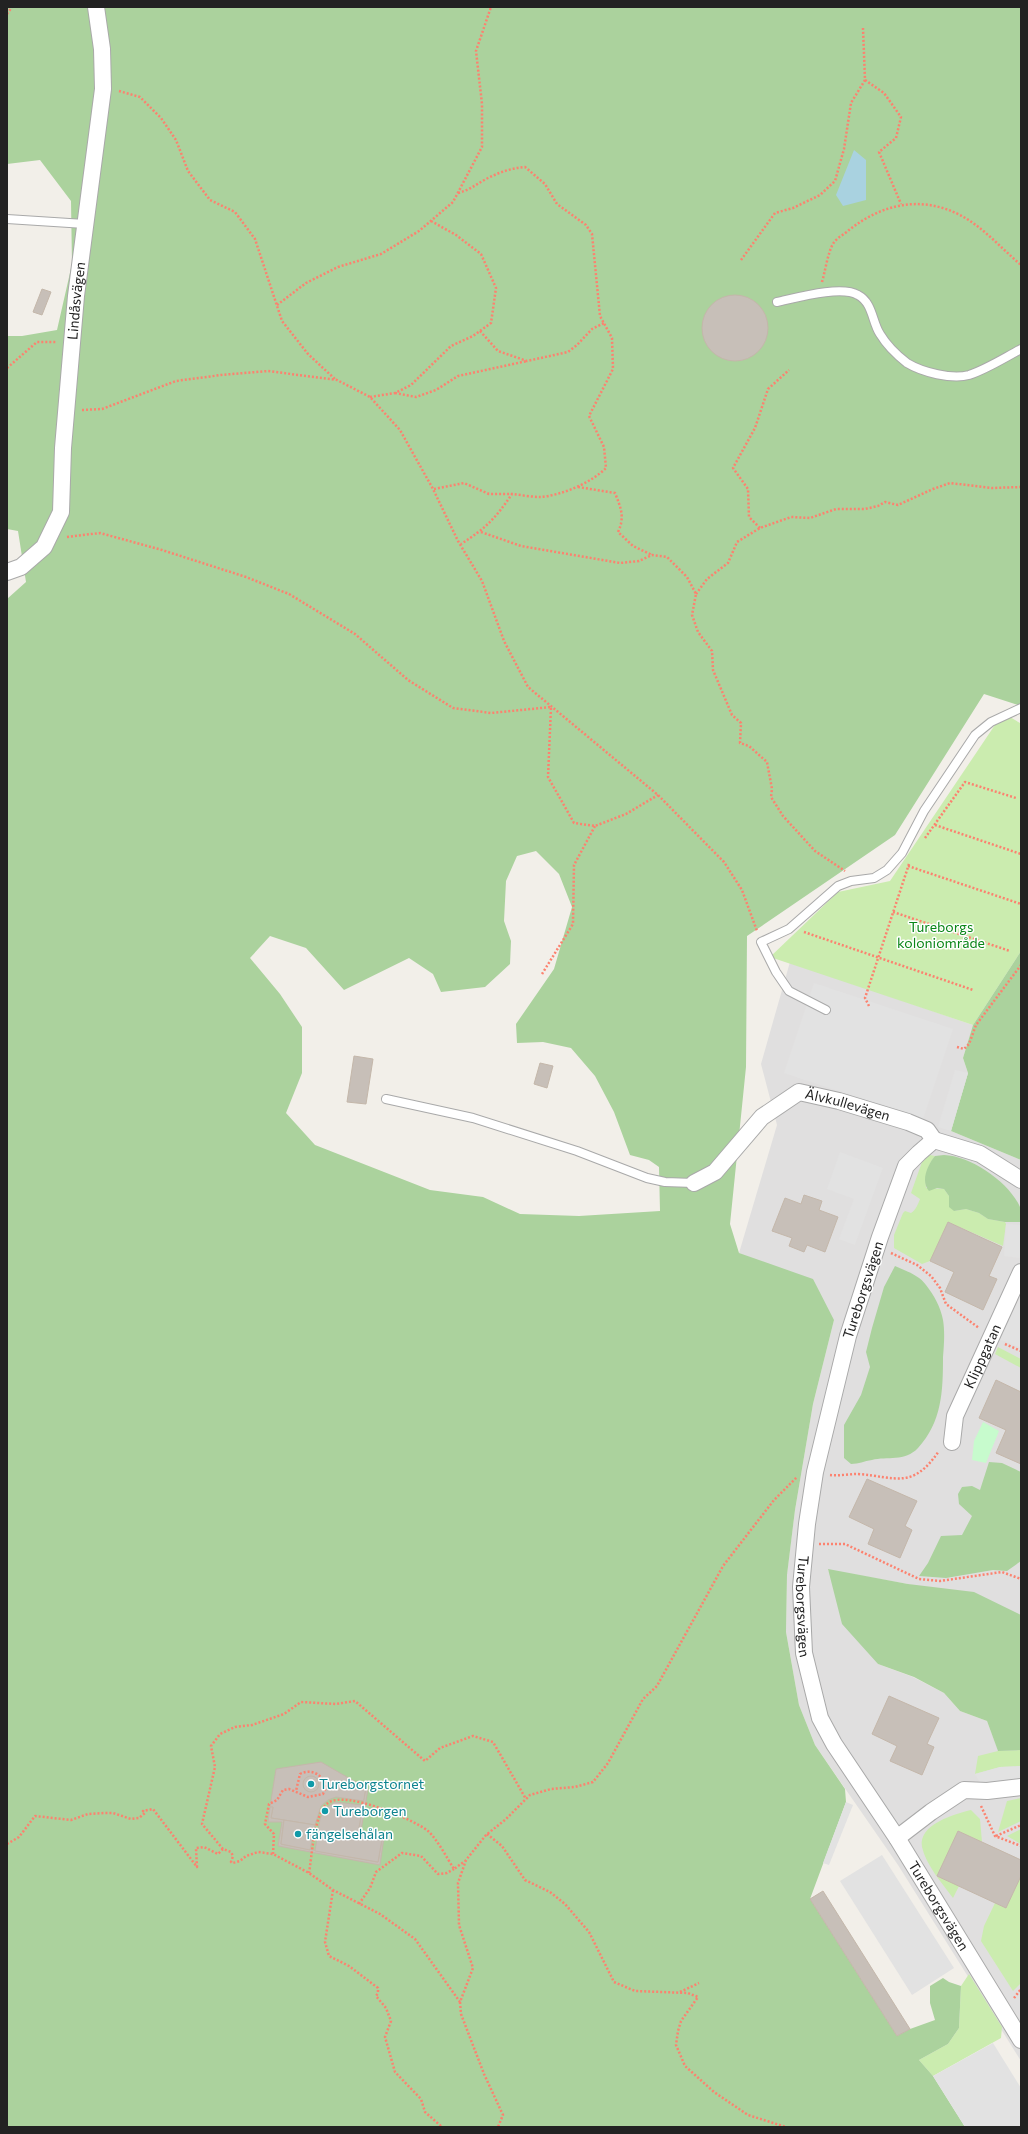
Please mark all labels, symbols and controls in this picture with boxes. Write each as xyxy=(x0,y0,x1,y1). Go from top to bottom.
street label: Lindåsvägen xyxy=(63,261,88,341)
park label: Tureborgs koloniområde xyxy=(897,918,985,951)
street label: Älvkullevägen xyxy=(804,1085,892,1124)
street label: Tureborgsvägen xyxy=(839,1239,886,1341)
street label: Klippgatan xyxy=(960,1321,1004,1391)
street label: Tureborgsvägen xyxy=(793,1555,814,1659)
place label: Tureborgstornet xyxy=(319,1775,424,1792)
marker: Tureborgstornet xyxy=(306,1779,316,1789)
place label: Tureborgen xyxy=(333,1802,406,1819)
marker: Tureborgen xyxy=(320,1806,330,1816)
place label: fängelsehålan xyxy=(306,1825,393,1842)
marker: fängelsehålan xyxy=(293,1829,303,1839)
street label: Tureborgsvägen xyxy=(905,1858,973,1953)

